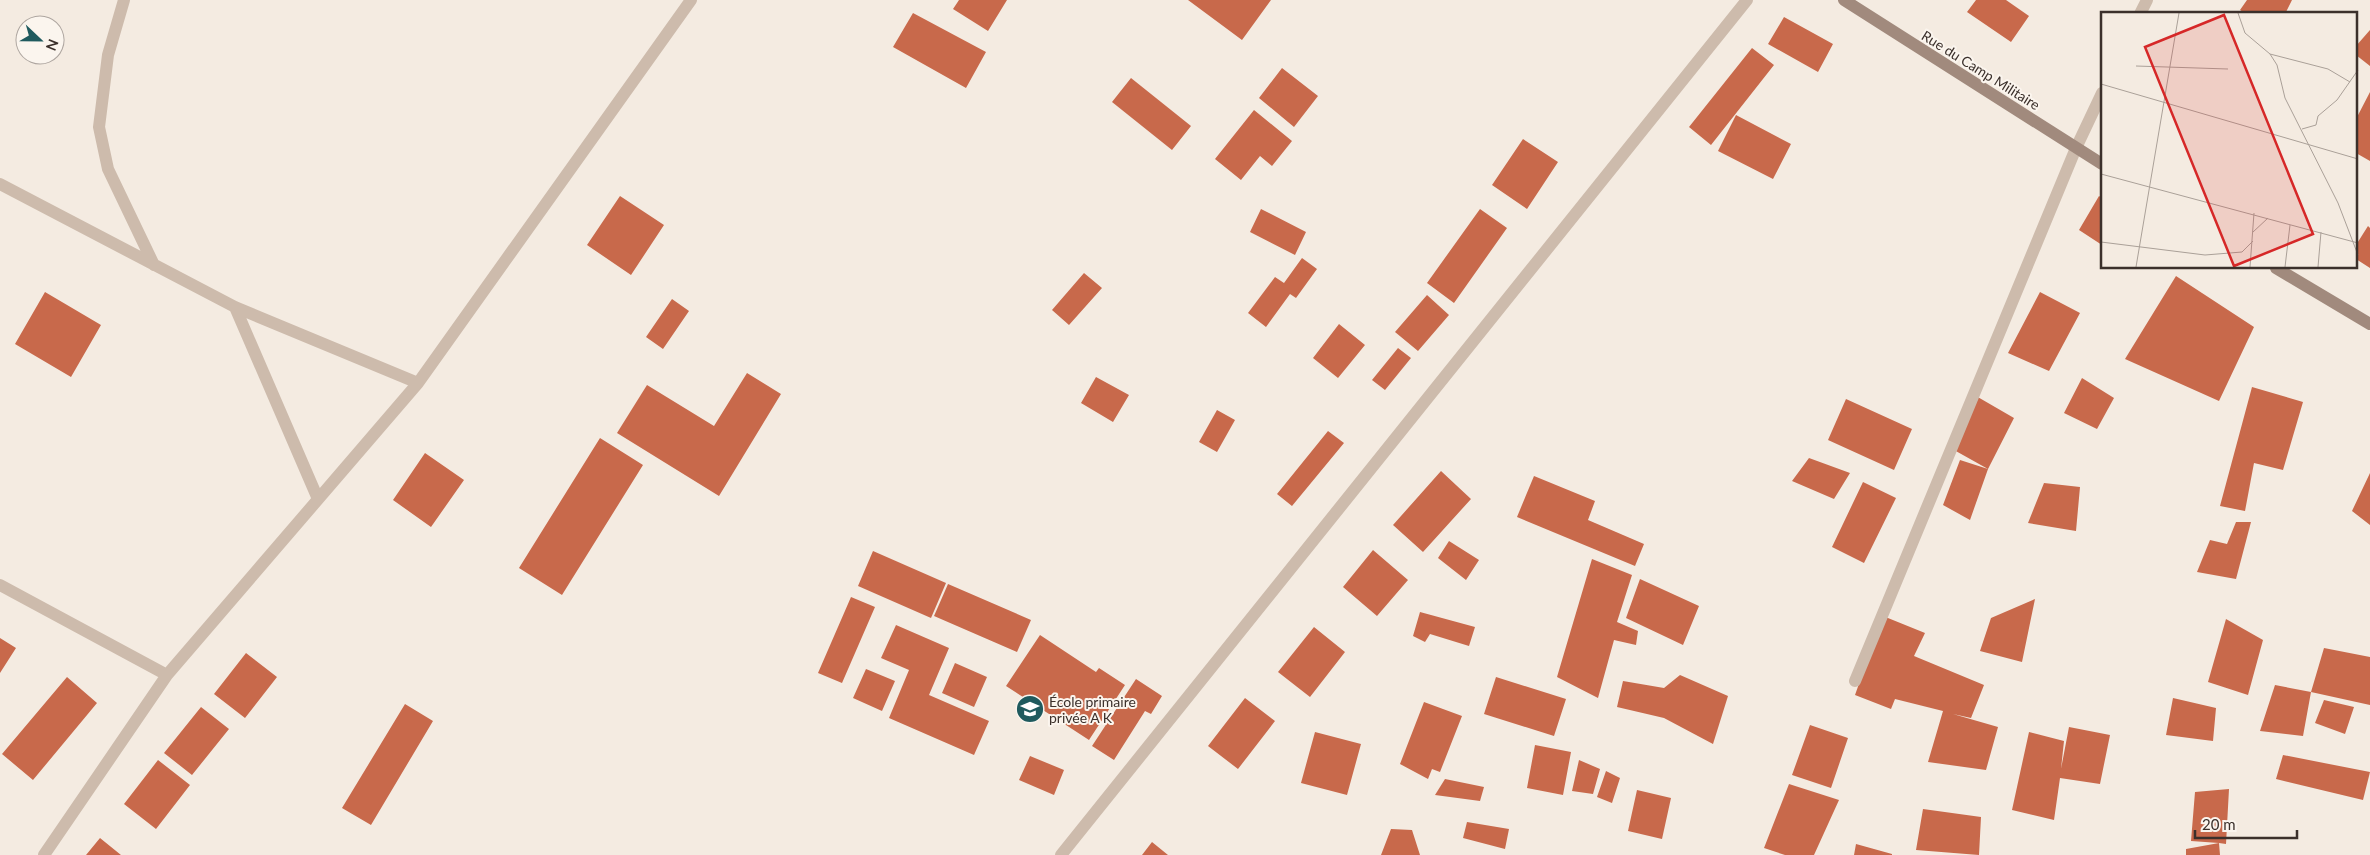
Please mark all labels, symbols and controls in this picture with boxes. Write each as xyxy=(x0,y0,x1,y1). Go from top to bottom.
inset map xyxy=(2101,12,2358,269)
north arrow xyxy=(15,15,65,65)
street label: Rue du Camp Militaire xyxy=(1919,27,2043,113)
text: N xyxy=(43,37,62,53)
place label: École primaire privée A K xyxy=(1049,693,1136,726)
school or university icon: École primaire privée A K xyxy=(1015,694,1045,724)
scale bar xyxy=(2195,808,2298,840)
text: 20 m xyxy=(2202,815,2236,833)

